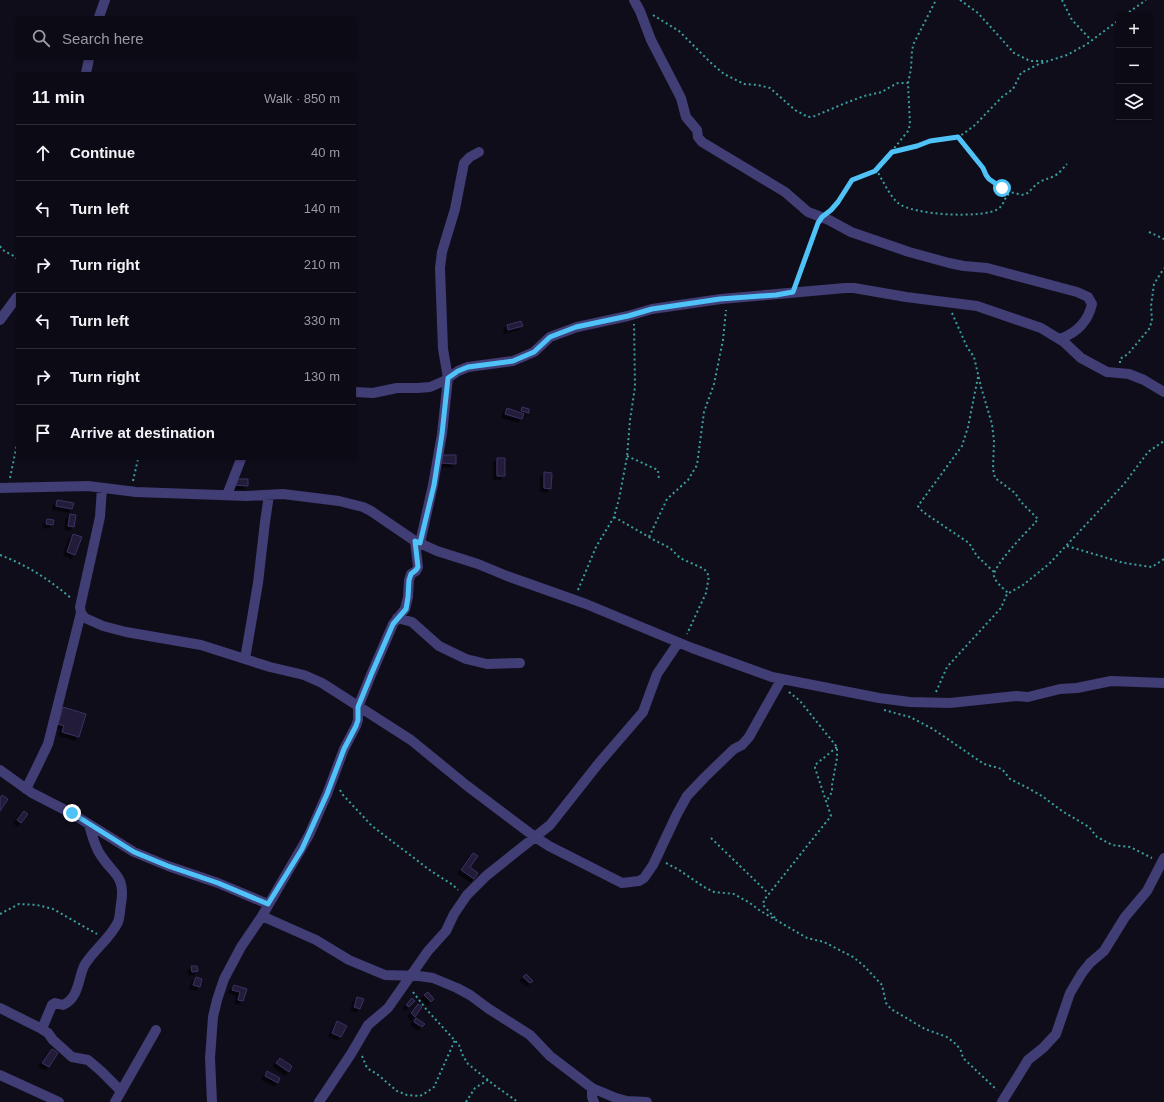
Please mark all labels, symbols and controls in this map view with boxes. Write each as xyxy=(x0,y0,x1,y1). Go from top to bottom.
map controls xyxy=(1116,12,1152,120)
button: + xyxy=(1116,12,1152,48)
search box xyxy=(16,16,356,60)
icon: search xyxy=(30,27,52,49)
text: Search here xyxy=(62,30,144,47)
button: − xyxy=(1116,48,1152,84)
button: layers xyxy=(1116,84,1152,120)
text: 11 min xyxy=(32,88,85,107)
text: Walk · 850 m xyxy=(264,91,340,106)
icon: ahead xyxy=(32,142,54,164)
text: Continue xyxy=(70,144,135,161)
text: 40 m xyxy=(311,145,340,160)
route start xyxy=(993,179,1011,197)
icon: left xyxy=(32,198,54,220)
text: Turn left xyxy=(70,200,129,217)
text: 140 m xyxy=(304,201,340,216)
icon: right xyxy=(32,254,54,276)
text: Turn right xyxy=(70,256,140,273)
text: 210 m xyxy=(304,257,340,272)
icon: left xyxy=(32,310,54,332)
text: Turn left xyxy=(70,312,129,329)
text: 330 m xyxy=(304,313,340,328)
icon: right xyxy=(32,366,54,388)
text: Turn right xyxy=(70,368,140,385)
text: 130 m xyxy=(304,369,340,384)
icon: arrive xyxy=(32,422,54,444)
text: Arrive at destination xyxy=(70,424,215,441)
route end xyxy=(63,804,81,822)

